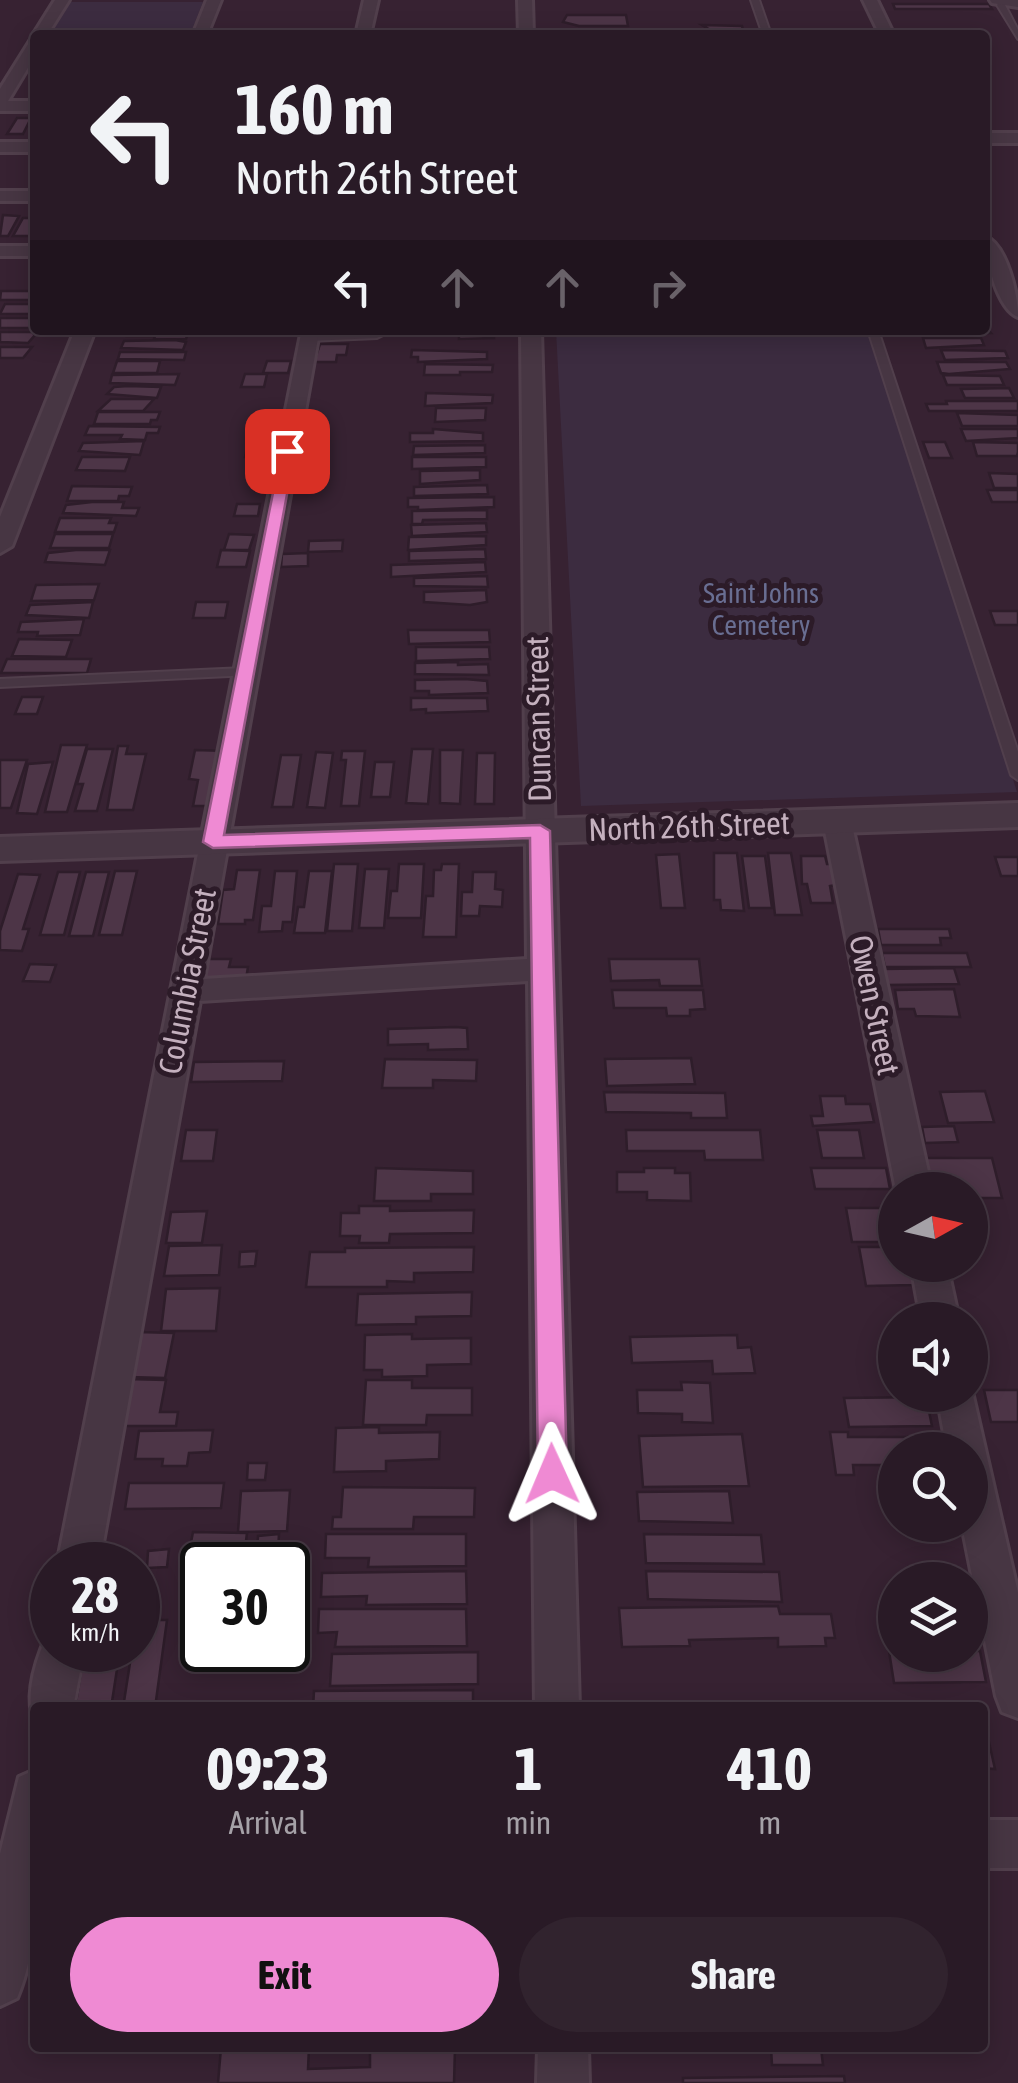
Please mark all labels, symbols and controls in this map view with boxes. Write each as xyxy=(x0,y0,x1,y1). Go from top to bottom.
text: 160 m xyxy=(235,69,394,149)
icon: left xyxy=(70,70,200,200)
text: North 26th Street xyxy=(235,152,518,204)
icon: left xyxy=(325,260,380,315)
icon: ahead xyxy=(430,260,485,315)
icon: ahead xyxy=(535,260,590,315)
icon: right xyxy=(640,260,695,315)
pin xyxy=(245,409,330,494)
icon: arrive xyxy=(260,424,315,479)
park label: Saint Johns Cemetery xyxy=(703,577,819,641)
street label: Duncan Street xyxy=(518,636,558,802)
street label: North 26th Street xyxy=(588,804,790,848)
street label: Columbia Street xyxy=(151,885,223,1077)
street label: Owen Street xyxy=(842,932,908,1078)
north arrow xyxy=(878,1172,988,1282)
map controls xyxy=(878,1172,988,1672)
button: sound xyxy=(878,1302,988,1412)
position arrow xyxy=(500,1422,604,1526)
button: search xyxy=(878,1432,988,1542)
speed limit sign: 30 xyxy=(180,1542,310,1672)
button: layers xyxy=(878,1562,988,1672)
text: 28 xyxy=(71,1566,118,1624)
text: km/h xyxy=(70,1618,120,1646)
text: 09:23 xyxy=(206,1734,329,1803)
text: 1 xyxy=(514,1734,543,1803)
text: 410 xyxy=(727,1734,812,1803)
text: Arrival xyxy=(229,1804,307,1841)
text: min xyxy=(505,1804,551,1841)
text: m xyxy=(758,1804,781,1841)
button: Exit xyxy=(70,1917,499,2032)
button: Share xyxy=(519,1917,948,2032)

